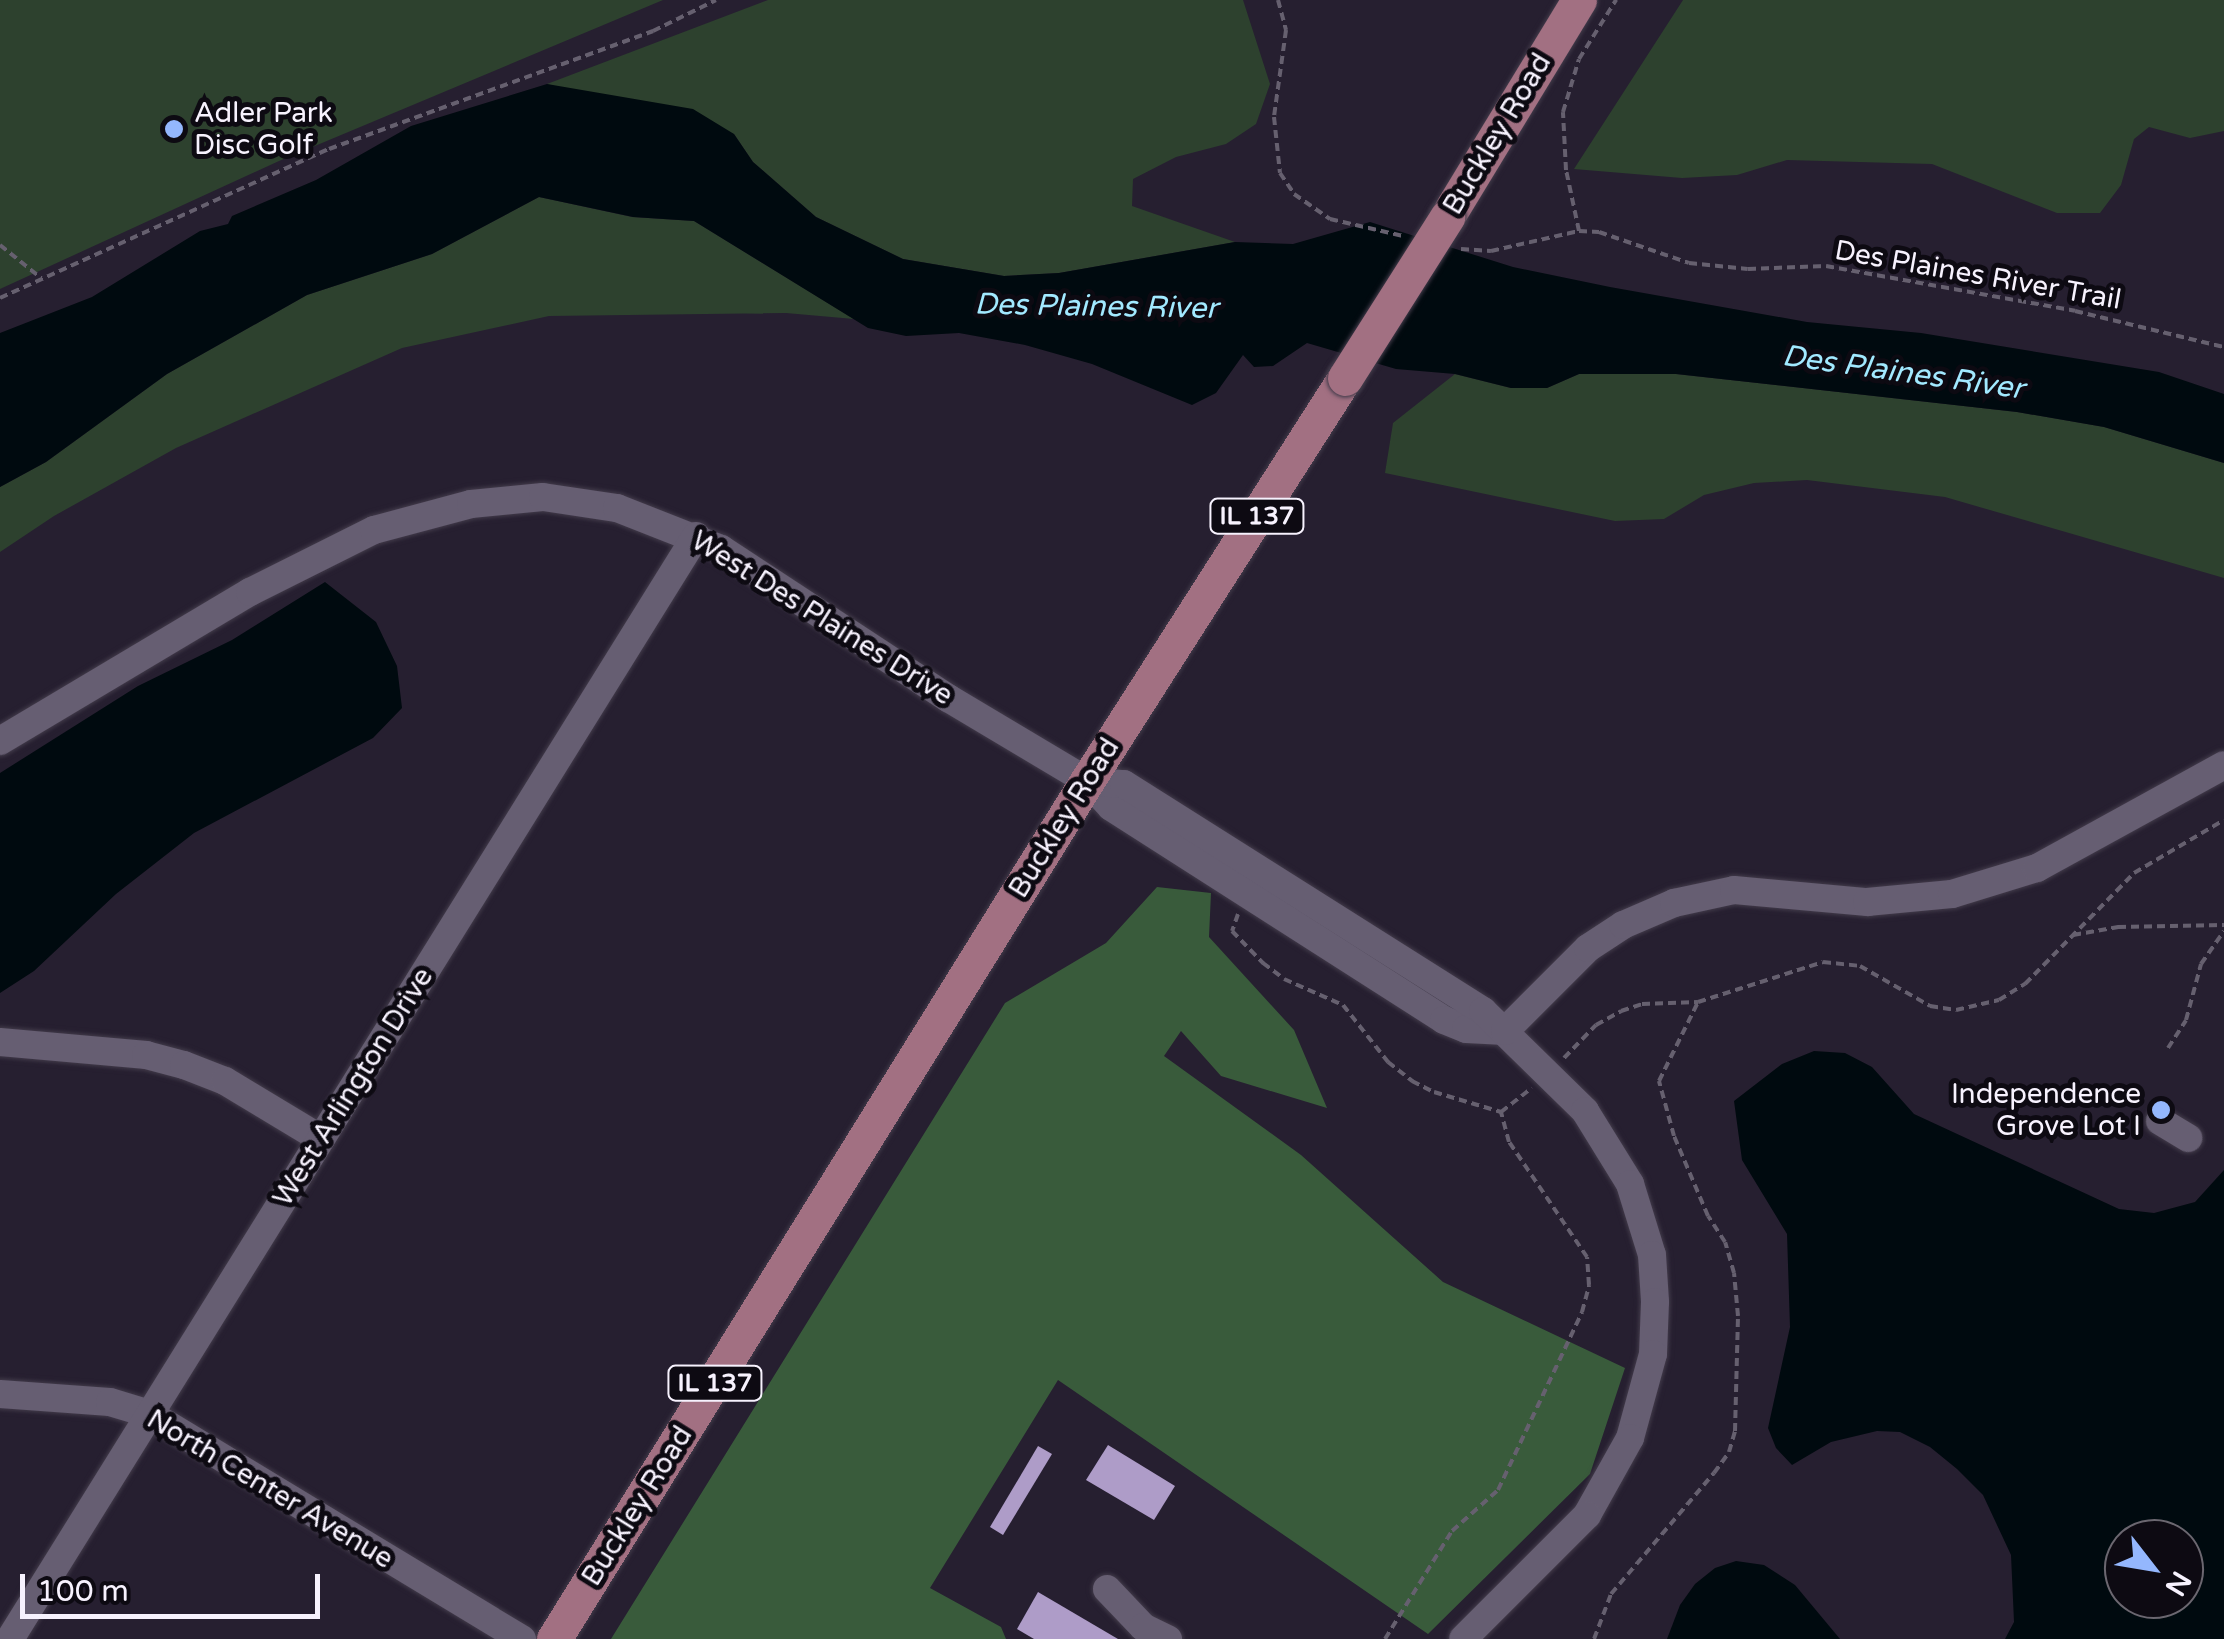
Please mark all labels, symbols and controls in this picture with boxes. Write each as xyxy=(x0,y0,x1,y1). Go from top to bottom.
street label: Buckley Road xyxy=(1436,47,1558,221)
place label: Adler Park Disc Golf xyxy=(194,96,333,162)
marker: Adler Park Disc Golf xyxy=(163,118,185,140)
street label: Des Plaines River Trail xyxy=(1832,233,2124,317)
water label: Des Plaines River xyxy=(974,287,1218,327)
water label: Des Plaines River xyxy=(1780,338,2026,408)
road number: IL 137 xyxy=(1207,496,1307,536)
street label: West Des Plaines Drive xyxy=(685,524,959,712)
street label: Buckley Road xyxy=(1002,732,1126,904)
street label: West Arlington Drive xyxy=(266,961,440,1213)
place label: Independence Grove Lot I xyxy=(1951,1077,2141,1143)
marker: Independence Grove Lot I xyxy=(2150,1099,2172,1121)
road number: IL 137 xyxy=(665,1363,765,1403)
street label: North Center Avenue xyxy=(141,1402,399,1576)
street label: Buckley Road xyxy=(575,1420,699,1592)
north arrow xyxy=(2104,1519,2204,1619)
scale bar xyxy=(25,1554,325,1616)
text: N xyxy=(2158,1565,2198,1602)
text: 100 m xyxy=(37,1573,129,1610)

